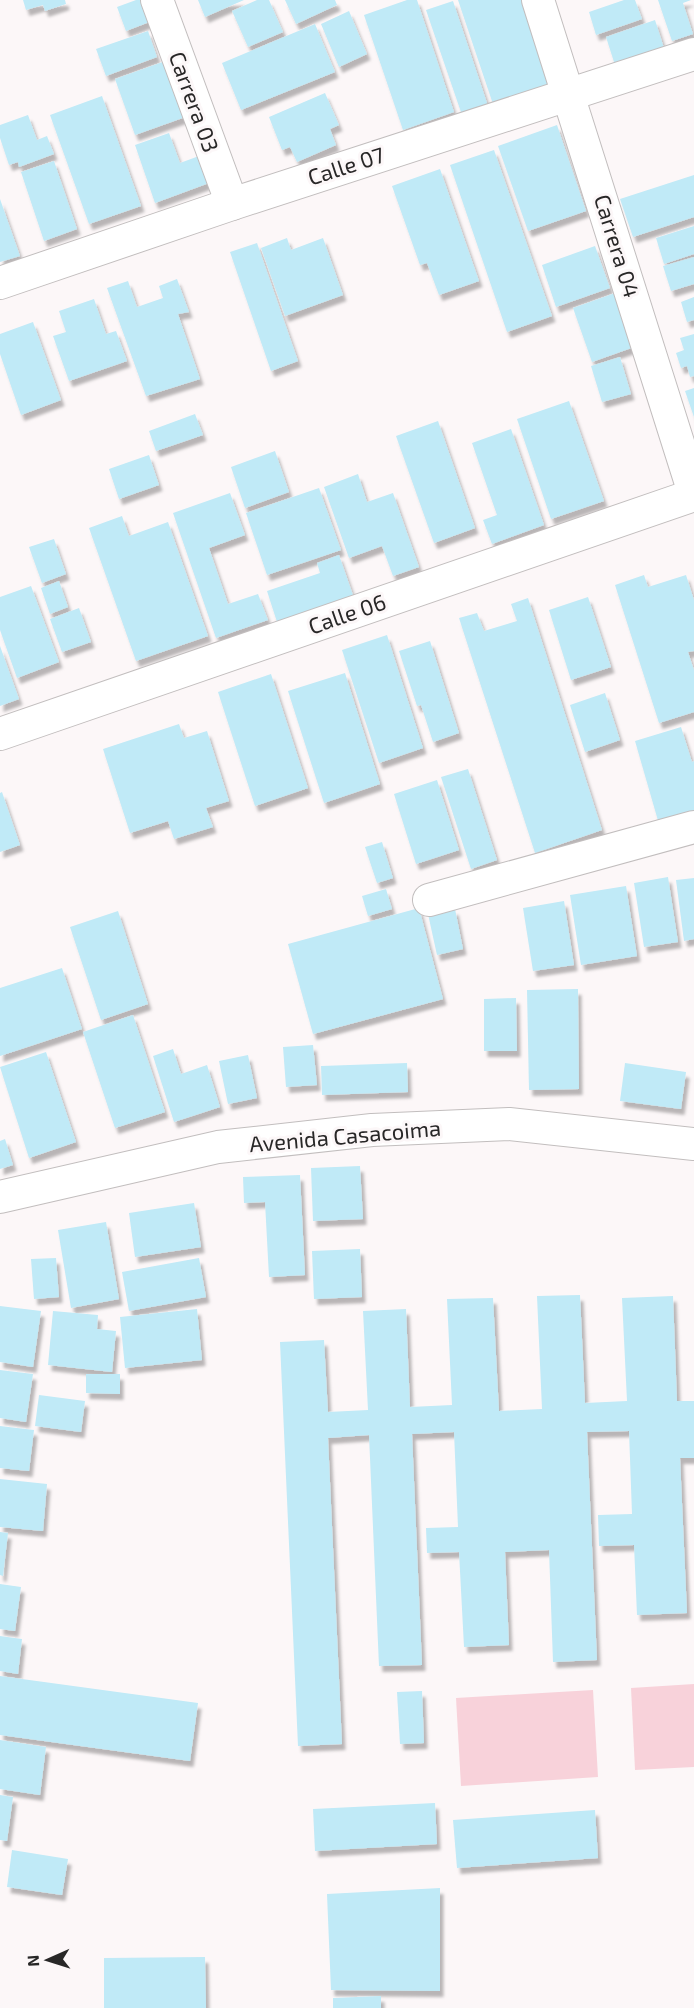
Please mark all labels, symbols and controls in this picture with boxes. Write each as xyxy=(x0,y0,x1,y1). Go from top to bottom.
street label: Carrera 03 xyxy=(165,48,225,155)
street label: Calle 07 xyxy=(304,140,387,190)
street label: Carrera 04 xyxy=(590,191,646,300)
street label: Calle 06 xyxy=(304,588,389,638)
street label: Avenida Casacoima xyxy=(248,1114,442,1156)
north arrow xyxy=(18,1930,78,1990)
text: N xyxy=(23,1955,42,1967)

